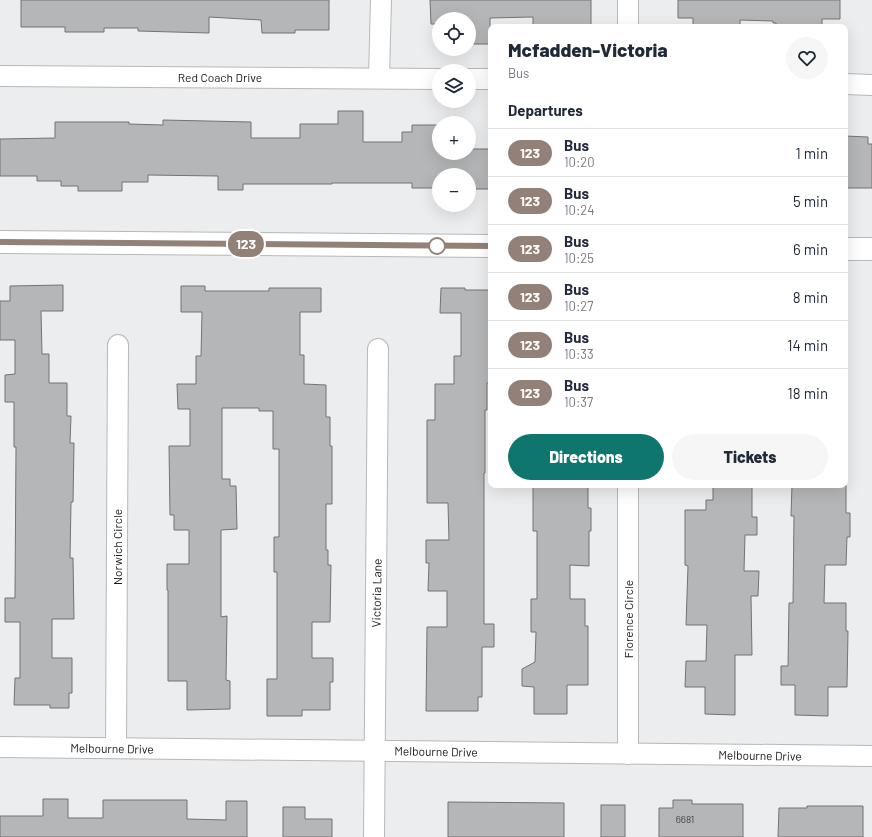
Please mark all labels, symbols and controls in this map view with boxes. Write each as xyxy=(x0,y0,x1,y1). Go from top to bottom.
map controls xyxy=(432,12,476,212)
button: locate xyxy=(432,12,476,56)
button: heart xyxy=(786,37,828,79)
text: Mcfadden-Victoria xyxy=(508,38,668,61)
button: layers xyxy=(432,64,476,108)
text: Bus xyxy=(508,65,529,81)
street label: Red Coach Drive xyxy=(178,70,262,84)
text: Departures xyxy=(508,101,583,119)
button: + xyxy=(432,116,476,160)
text: Bus xyxy=(564,136,589,154)
text: 123 xyxy=(520,144,540,161)
text: 1 min xyxy=(795,144,828,162)
text: 10:20 xyxy=(564,154,595,170)
button: − xyxy=(432,168,476,212)
text: Bus xyxy=(564,184,589,202)
text: 123 xyxy=(520,192,540,209)
text: 5 min xyxy=(793,192,828,210)
text: 10:24 xyxy=(564,202,594,218)
line badge: 123 xyxy=(223,231,269,257)
text: Bus xyxy=(564,232,589,250)
text: 123 xyxy=(236,235,256,252)
unlabelled marker xyxy=(428,237,446,255)
text: 123 xyxy=(520,240,540,257)
text: 6 min xyxy=(793,240,828,258)
text: 10:25 xyxy=(564,250,594,266)
text: Bus xyxy=(564,280,589,298)
text: 123 xyxy=(520,288,540,305)
text: 8 min xyxy=(793,288,828,306)
text: 10:27 xyxy=(564,298,593,314)
text: Bus xyxy=(564,328,589,346)
text: 123 xyxy=(520,336,540,353)
text: 14 min xyxy=(787,336,828,354)
text: 10:33 xyxy=(564,346,594,362)
text: Bus xyxy=(564,376,589,394)
text: 123 xyxy=(520,384,540,401)
text: 18 min xyxy=(788,384,828,402)
text: 10:37 xyxy=(564,394,593,410)
button: Directions xyxy=(508,434,664,480)
button: Tickets xyxy=(672,434,828,480)
street label: Norwich Circle xyxy=(110,509,124,585)
street label: Victoria Lane xyxy=(368,558,384,628)
street label: Florence Circle xyxy=(621,580,635,658)
street label: Melbourne Drive xyxy=(70,740,154,756)
street label: Melbourne Drive xyxy=(394,743,478,759)
street label: Melbourne Drive xyxy=(718,747,802,763)
house number: 6681 xyxy=(676,813,694,825)

